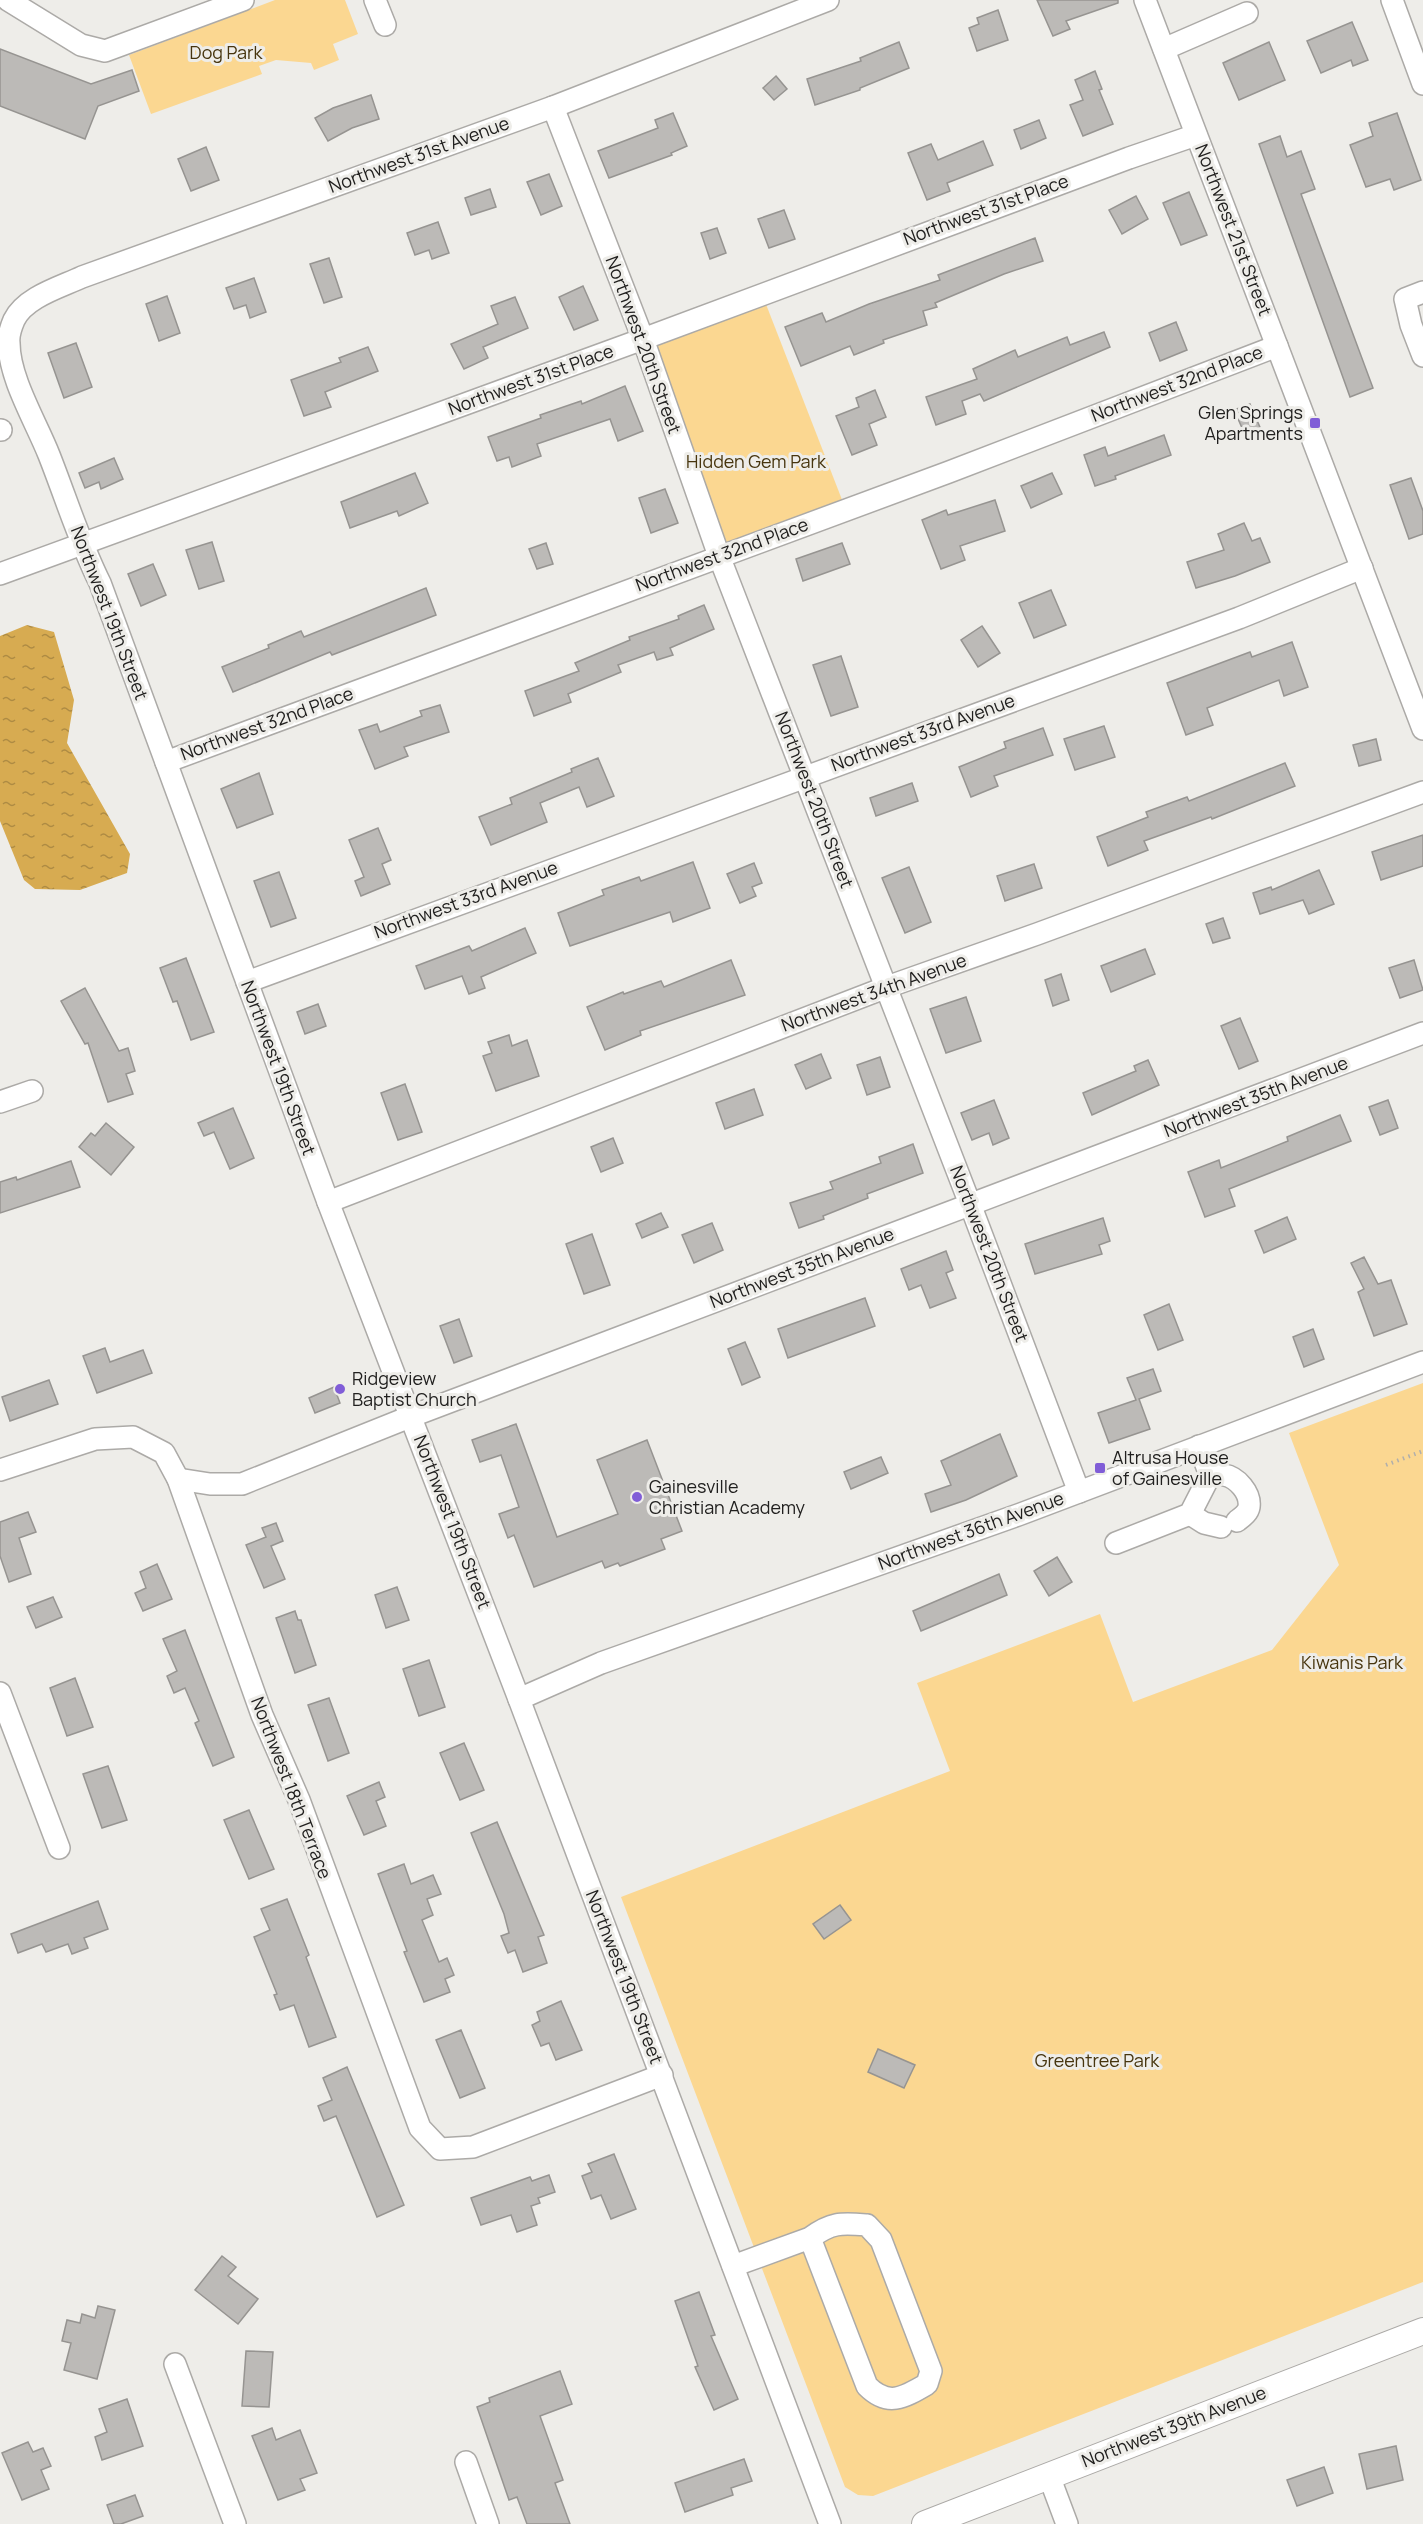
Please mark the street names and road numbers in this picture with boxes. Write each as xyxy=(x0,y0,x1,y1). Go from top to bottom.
street label: Northwest 31st Avenue xyxy=(325,110,512,198)
street label: Northwest 21st Street xyxy=(1190,140,1278,319)
street label: Northwest 31st Place xyxy=(900,168,1072,250)
street label: Northwest 20th Street xyxy=(601,253,687,437)
street label: Northwest 31st Place xyxy=(445,338,617,420)
street label: Northwest 32nd Place xyxy=(1087,339,1266,427)
street label: Northwest 32nd Place xyxy=(632,512,811,596)
street label: Northwest 19th Street xyxy=(66,522,154,703)
street label: Northwest 32nd Place xyxy=(177,681,356,765)
street label: Northwest 33rd Avenue xyxy=(828,688,1018,776)
street label: Northwest 20th Street xyxy=(770,708,860,891)
street label: Northwest 33rd Avenue xyxy=(371,855,561,943)
street label: Northwest 34th Avenue xyxy=(778,947,970,1037)
street label: Northwest 19th Street xyxy=(236,977,322,1158)
street label: Northwest 35th Avenue xyxy=(1160,1050,1351,1142)
street label: Northwest 20th Street xyxy=(945,1162,1035,1345)
street label: Northwest 35th Avenue xyxy=(706,1221,897,1313)
street label: Northwest 19th Street xyxy=(409,1431,497,1612)
street label: Northwest 36th Avenue xyxy=(875,1485,1067,1575)
street label: Northwest 18th Terrace xyxy=(246,1693,338,1882)
street label: Northwest 19th Street xyxy=(581,1886,669,2067)
street label: Northwest 39th Avenue xyxy=(1078,2380,1269,2472)

